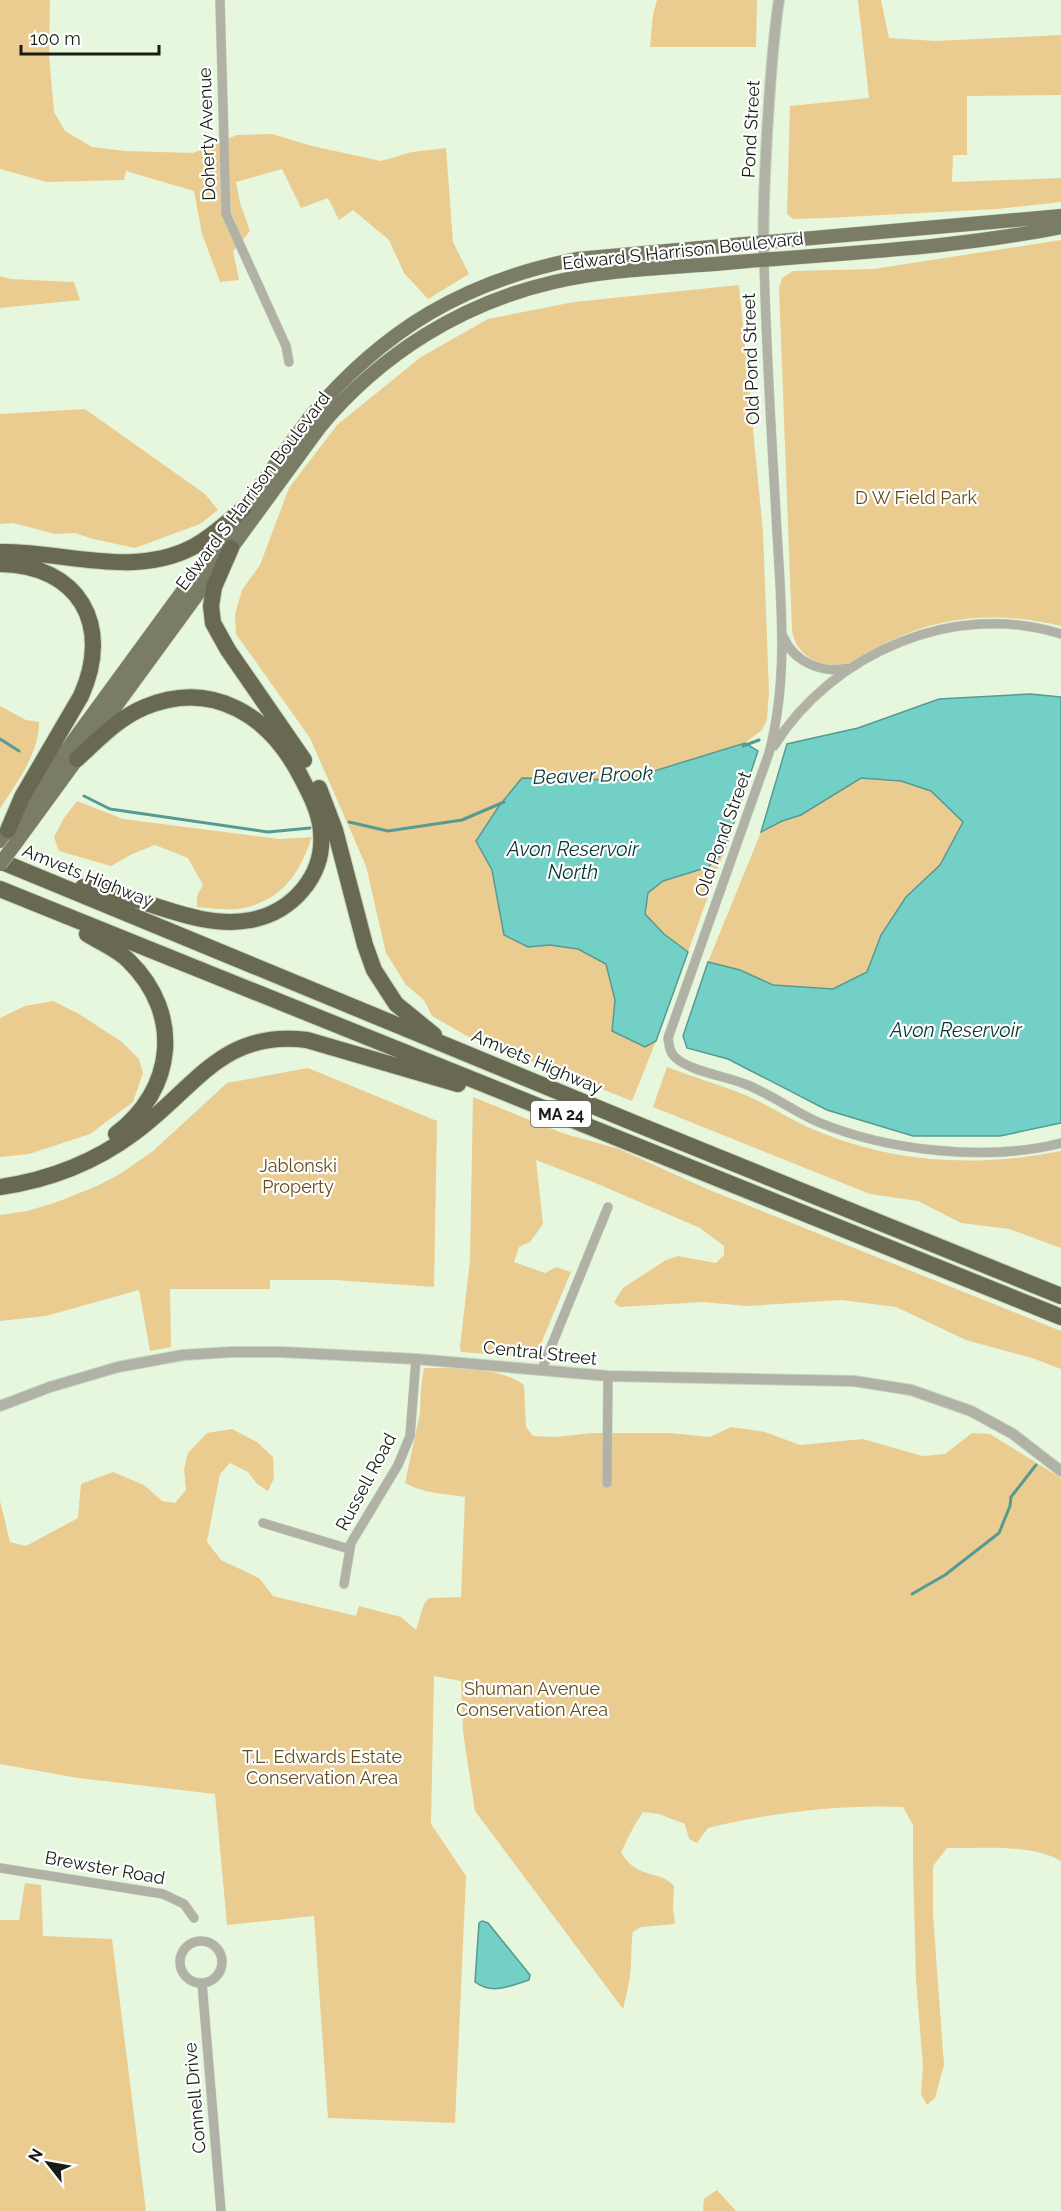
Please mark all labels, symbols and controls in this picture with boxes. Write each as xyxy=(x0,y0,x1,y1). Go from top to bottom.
scale bar xyxy=(21,18,159,56)
text: 100 m xyxy=(30,28,81,49)
street label: Doherty Avenue xyxy=(194,67,219,201)
street label: Pond Street xyxy=(737,80,764,178)
street label: Edward S Harrison Boulevard xyxy=(561,227,805,274)
street label: Old Pond Street xyxy=(738,293,763,425)
street label: Edward S Harrison Boulevard xyxy=(171,388,334,594)
park label: D W Field Park xyxy=(855,487,978,508)
water label: Beaver Brook xyxy=(532,761,654,789)
street label: Old Pond Street xyxy=(690,768,755,899)
water label: Avon Reservoir North xyxy=(506,837,640,884)
street label: Amvets Highway xyxy=(19,840,157,912)
water label: Avon Reservoir xyxy=(889,1018,1023,1042)
street label: Amvets Highway xyxy=(469,1025,606,1099)
road number: MA 24 xyxy=(531,1101,591,1127)
park label: Jablonski Property xyxy=(259,1155,337,1197)
street label: Central Street xyxy=(482,1336,598,1369)
street label: Russell Road xyxy=(331,1429,400,1534)
park label: Shuman Avenue Conservation Area xyxy=(456,1678,608,1720)
park label: T.L. Edwards Estate Conservation Area xyxy=(242,1746,402,1788)
street label: Brewster Road xyxy=(43,1847,167,1888)
street label: Connell Drive xyxy=(179,2041,210,2154)
north arrow xyxy=(18,2133,78,2193)
text: N xyxy=(24,2145,47,2166)

